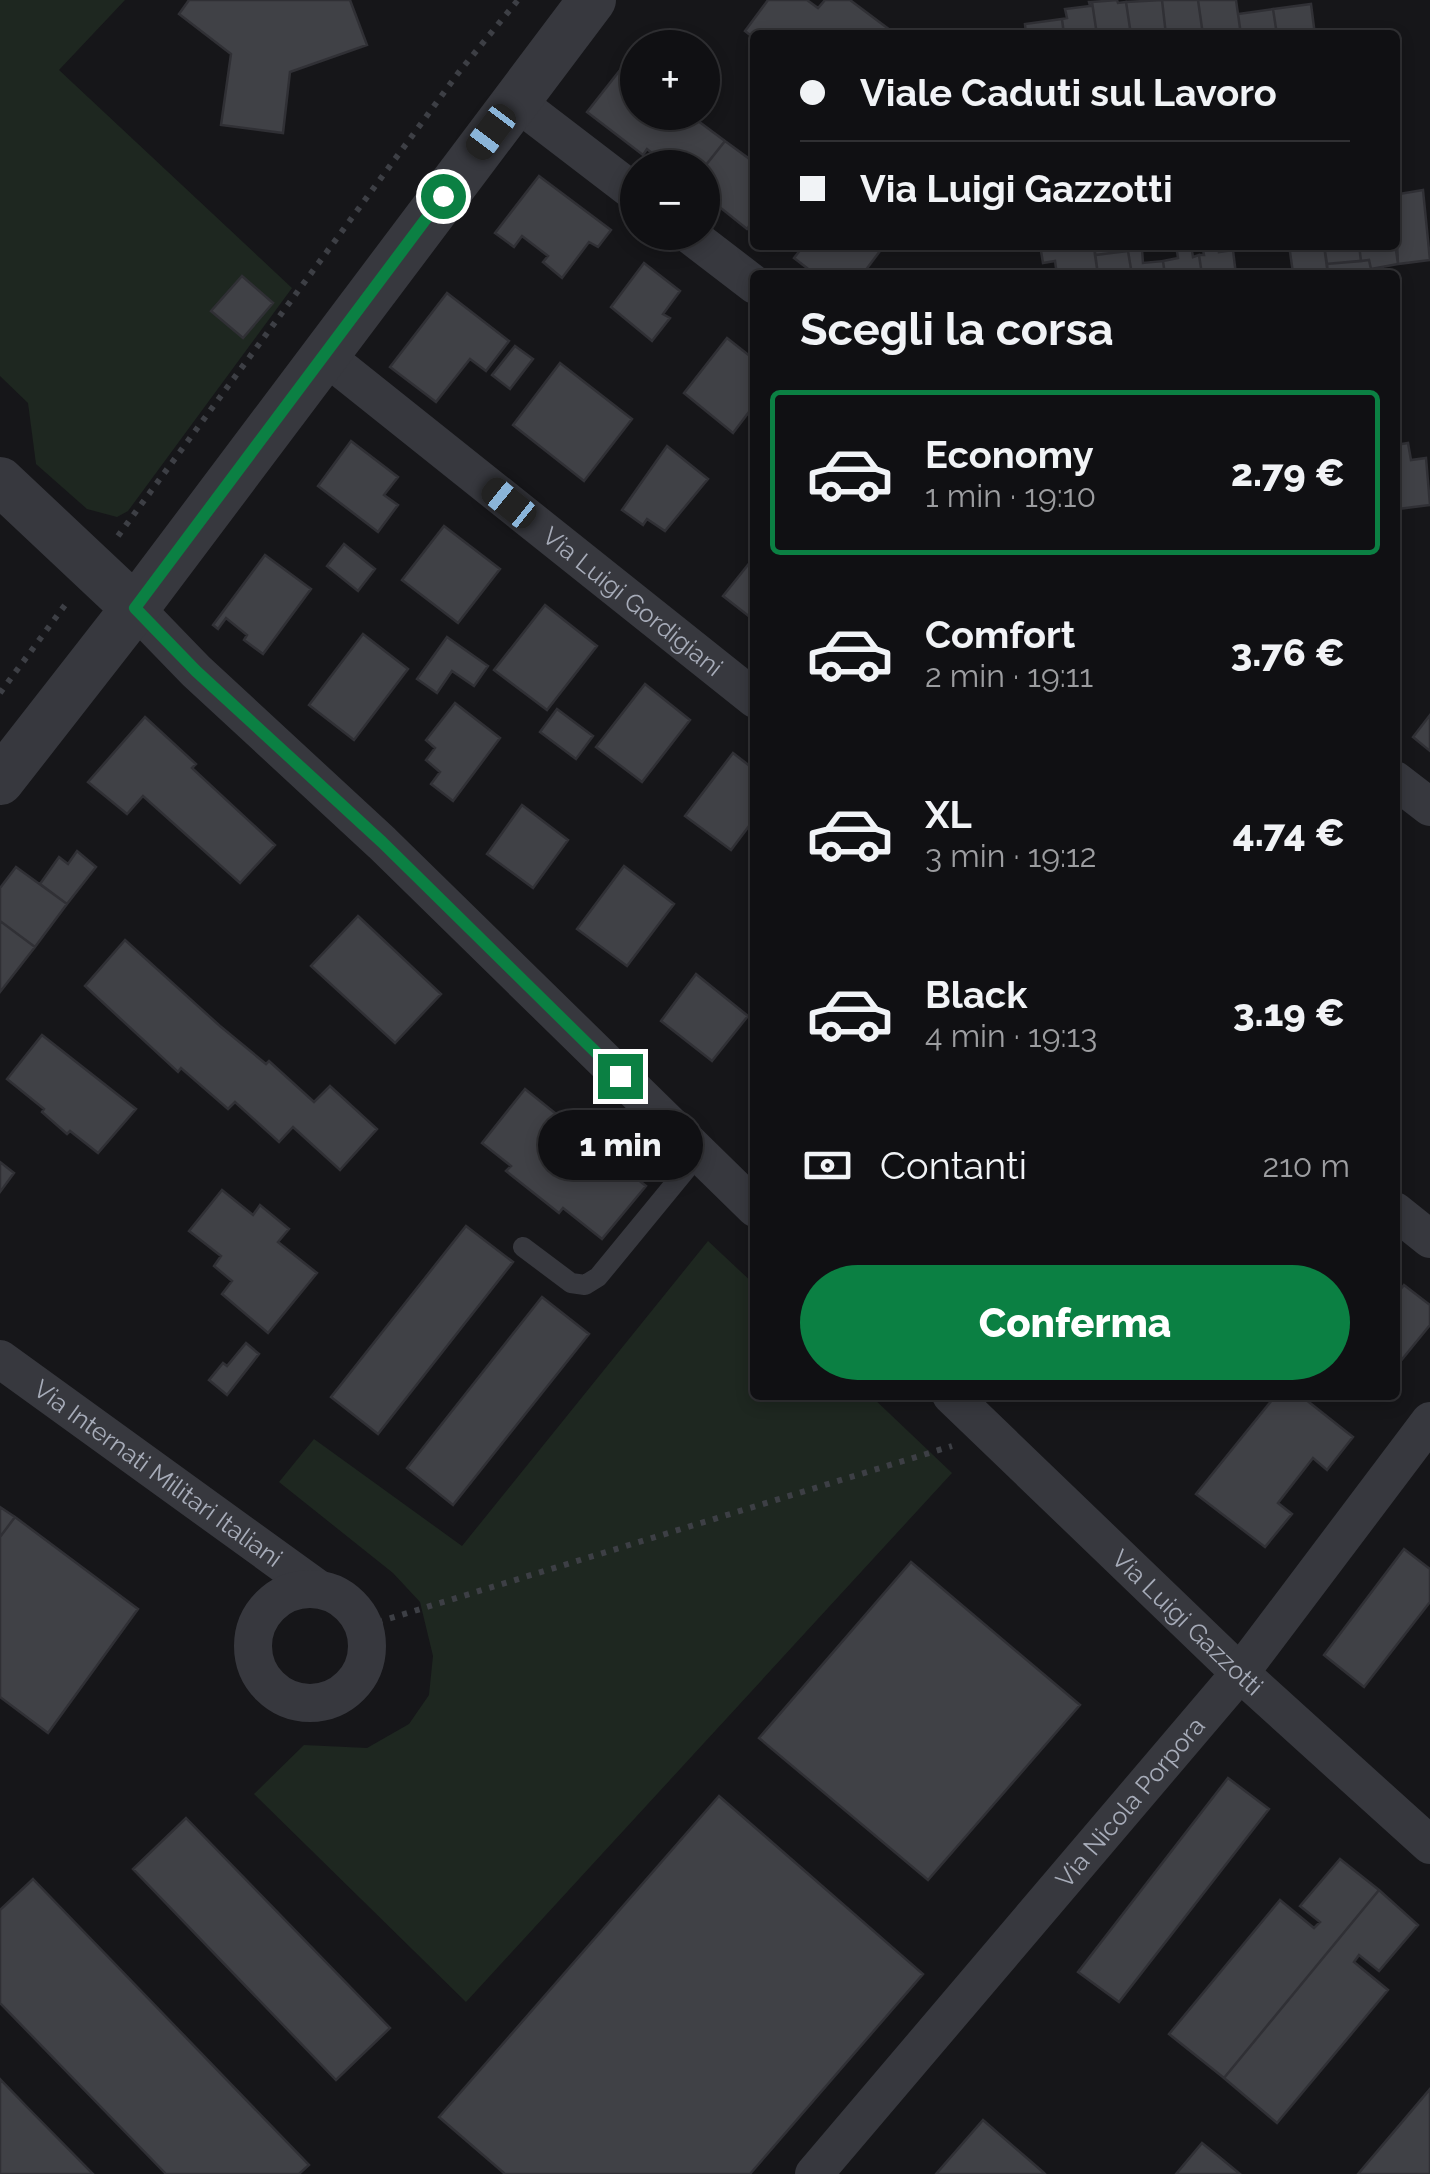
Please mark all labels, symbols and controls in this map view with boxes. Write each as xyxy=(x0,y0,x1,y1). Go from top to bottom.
map controls xyxy=(620,30,720,250)
button: + xyxy=(620,30,720,130)
text: Viale Caduti sul Lavoro xyxy=(860,70,1277,115)
car xyxy=(461,99,521,165)
button: − xyxy=(620,150,720,250)
text: Via Luigi Gazzotti xyxy=(860,166,1173,211)
route start xyxy=(421,174,466,219)
text: Scegli la corsa xyxy=(800,303,1114,356)
icon: car xyxy=(805,428,895,518)
text: Economy xyxy=(925,432,1094,477)
text: 2.79 € xyxy=(1231,450,1345,495)
car xyxy=(476,472,542,534)
text: 1 min · 19:10 xyxy=(925,477,1096,514)
street label: Via Luigi Gordigiani xyxy=(537,521,729,682)
icon: car xyxy=(805,608,895,698)
text: Comfort xyxy=(925,612,1075,657)
text: 3.76 € xyxy=(1231,630,1345,675)
text: 2 min · 19:11 xyxy=(925,657,1093,694)
icon: car xyxy=(805,788,895,878)
text: XL xyxy=(925,792,972,837)
text: 4.74 € xyxy=(1233,810,1345,855)
text: 3 min · 19:12 xyxy=(925,837,1097,874)
icon: car xyxy=(805,968,895,1058)
text: Black xyxy=(925,972,1027,1017)
text: 3.19 € xyxy=(1233,990,1345,1035)
text: 4 min · 19:13 xyxy=(925,1017,1097,1054)
route end xyxy=(598,1054,643,1099)
callout: 1 min xyxy=(538,1111,702,1181)
text: 1 min xyxy=(579,1126,662,1163)
icon: cash xyxy=(800,1138,855,1193)
text: Contanti xyxy=(880,1143,1027,1188)
text: 210 m xyxy=(1262,1147,1350,1184)
button: Conferma xyxy=(800,1265,1350,1380)
street label: Via Internati Militari Italiani xyxy=(28,1373,288,1573)
street label: Via Luigi Gazzotti xyxy=(1106,1543,1269,1701)
street label: Via Nicola Porpora xyxy=(1049,1711,1211,1894)

